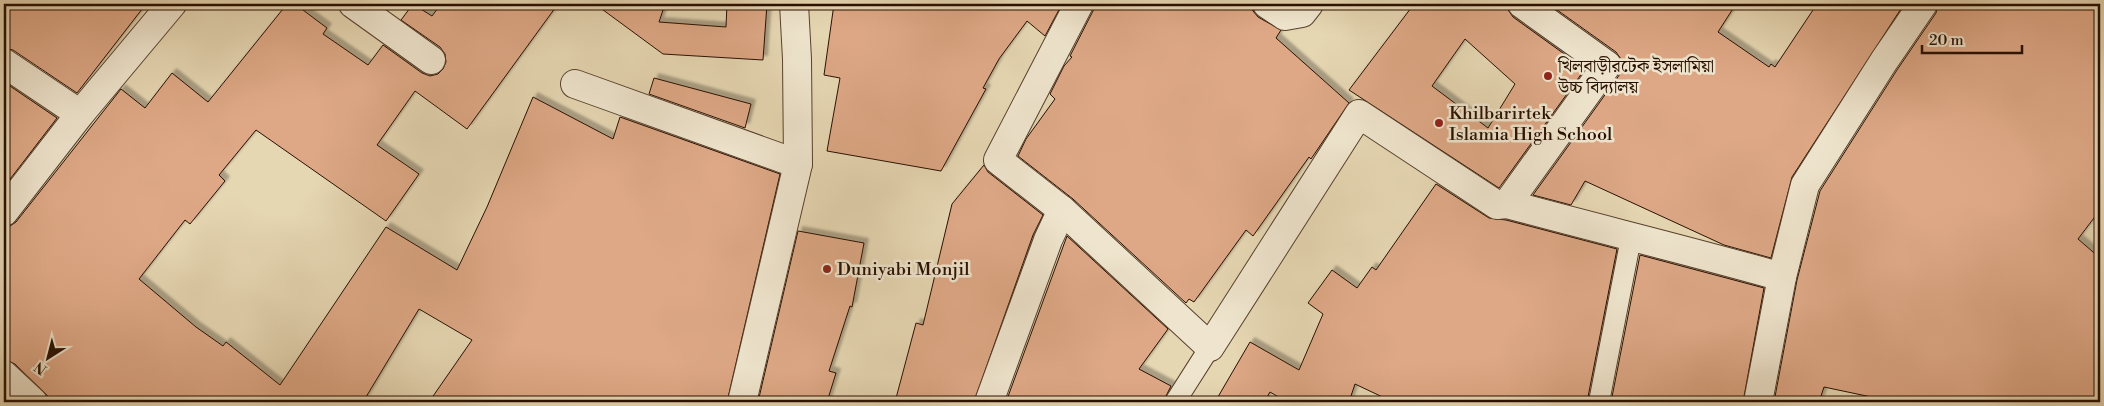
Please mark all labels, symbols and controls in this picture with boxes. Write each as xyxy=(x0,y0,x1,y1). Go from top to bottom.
scale bar xyxy=(1922,22,2022,54)
text: 20 m xyxy=(1929,31,1964,50)
place label: খিলবাড়ীরটেক ইসলামিয়া উচ্চ বিদ্যালয় xyxy=(1557,55,1714,99)
marker: খিলবাড়ীরটেক ইসলামিয়া উচ্চ বিদ্যালয় xyxy=(1542,70,1554,82)
place label: Khilbarirtek Islamia High School xyxy=(1449,102,1613,146)
marker: Khilbarirtek Islamia High School xyxy=(1433,117,1445,129)
place label: Duniyabi Monjil xyxy=(837,258,970,281)
marker: Duniyabi Monjil xyxy=(821,263,833,275)
north arrow xyxy=(22,334,72,384)
text: N xyxy=(31,357,51,378)

